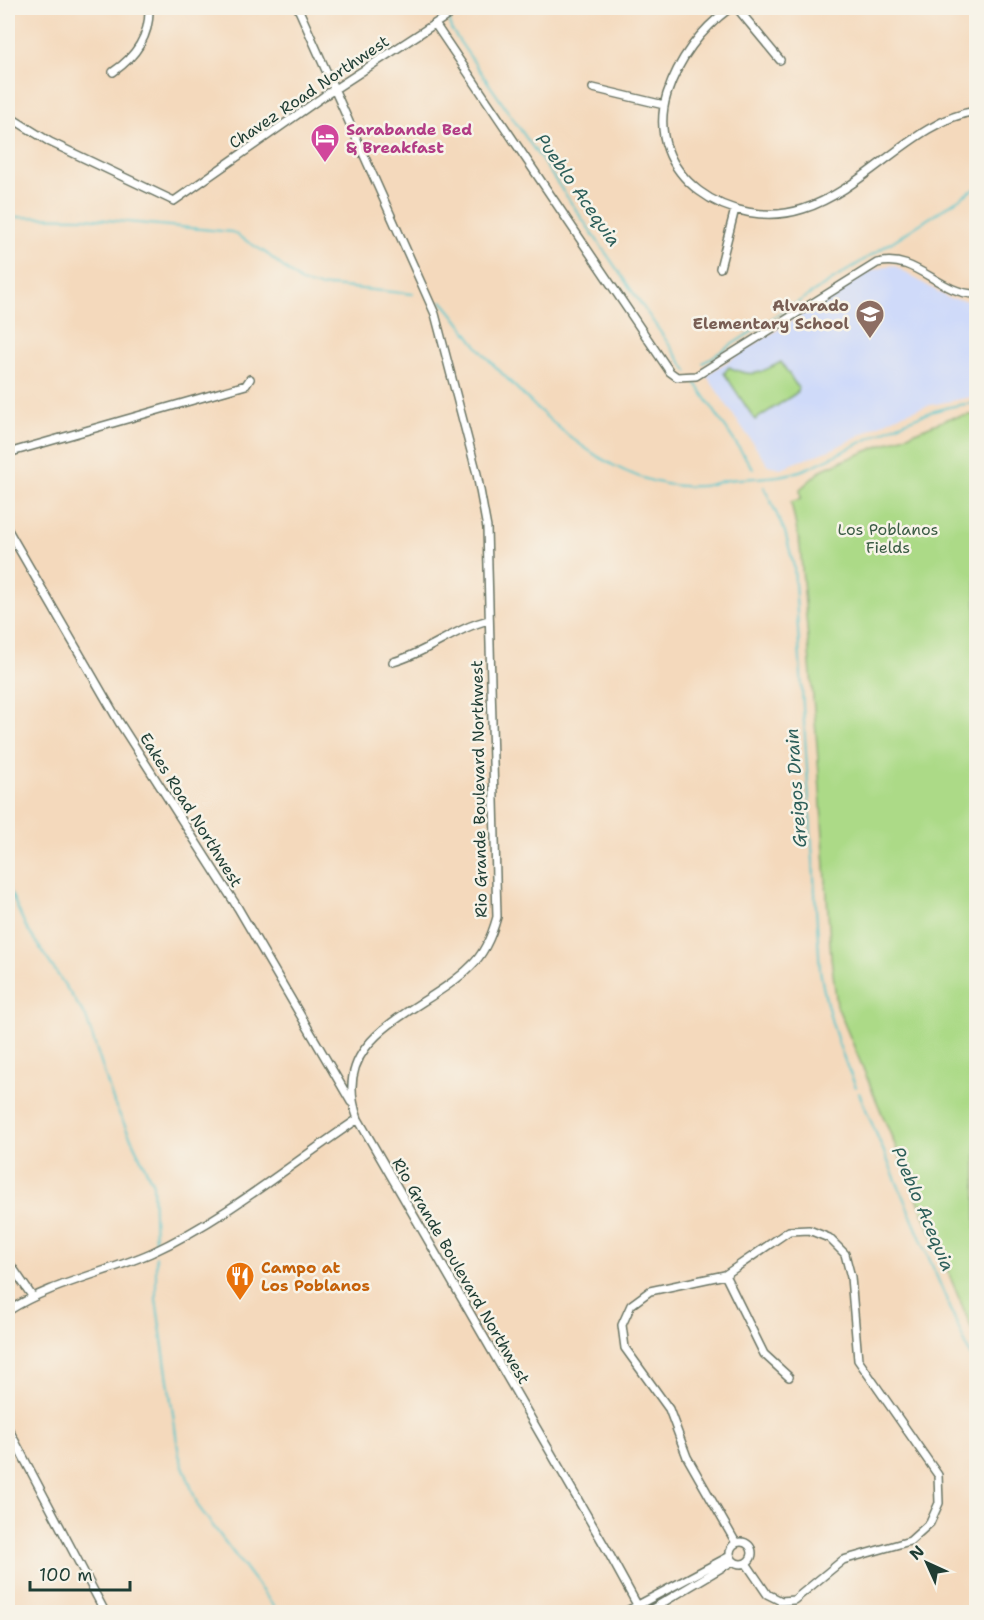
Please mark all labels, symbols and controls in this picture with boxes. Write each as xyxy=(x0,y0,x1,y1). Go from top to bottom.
street label: Chavez Road Northwest xyxy=(225,31,393,153)
place label: Sarabande Bed & Breakfast xyxy=(346,119,472,158)
hotel icon: Sarabande Bed & Breakfast xyxy=(309,122,341,164)
water label: Pueblo Acequia xyxy=(530,129,626,251)
place label: Alvarado Elementary School xyxy=(693,295,849,334)
school or university icon: Alvarado Elementary School xyxy=(854,298,886,340)
park label: Los Poblanos Fields xyxy=(838,519,939,558)
street label: Rio Grande Boulevard Northwest xyxy=(466,660,492,918)
water label: Greigos Drain xyxy=(780,728,812,848)
street label: Eakes Road Northwest xyxy=(135,729,247,891)
water label: Pueblo Acequia xyxy=(886,1143,960,1275)
street label: Rio Grande Boulevard Northwest xyxy=(387,1154,535,1388)
place label: Campo at Los Poblanos xyxy=(261,1257,370,1296)
restaurant icon: Campo at Los Poblanos xyxy=(224,1260,256,1302)
north arrow xyxy=(897,1533,957,1593)
text: N xyxy=(905,1541,929,1565)
scale bar xyxy=(30,1554,130,1592)
text: 100 m xyxy=(39,1563,93,1587)

